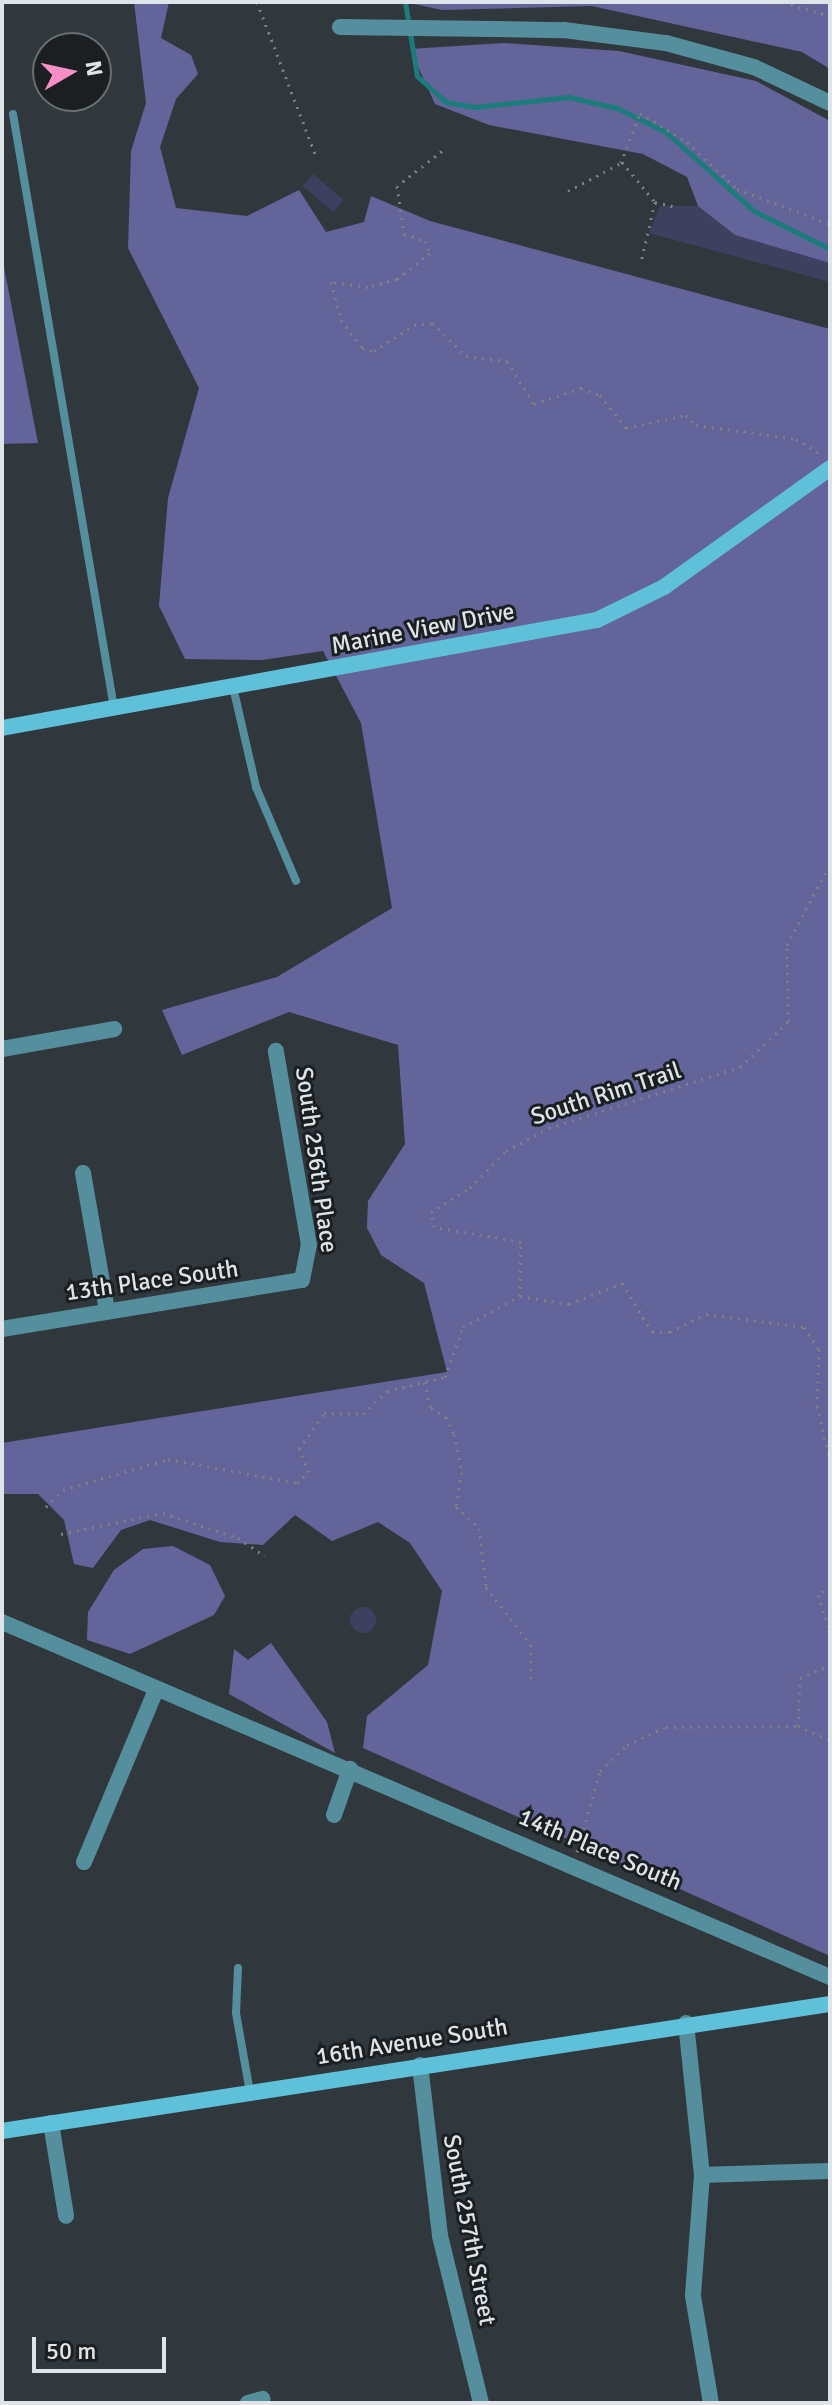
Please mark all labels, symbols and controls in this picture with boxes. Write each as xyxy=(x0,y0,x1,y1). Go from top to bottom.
north arrow xyxy=(32,32,112,112)
text: N xyxy=(80,59,109,78)
street label: Marine View Drive xyxy=(329,597,517,661)
street label: South Rim Trail xyxy=(527,1056,685,1132)
street label: South 256th Place xyxy=(289,1065,343,1255)
street label: 13th Place South xyxy=(64,1255,240,1307)
street label: 14th Place South xyxy=(514,1803,686,1897)
street label: 16th Avenue South xyxy=(314,2013,510,2071)
street label: South 257th Street xyxy=(436,2132,502,2328)
scale bar xyxy=(36,2321,170,2371)
text: 50 m xyxy=(46,2336,96,2366)

